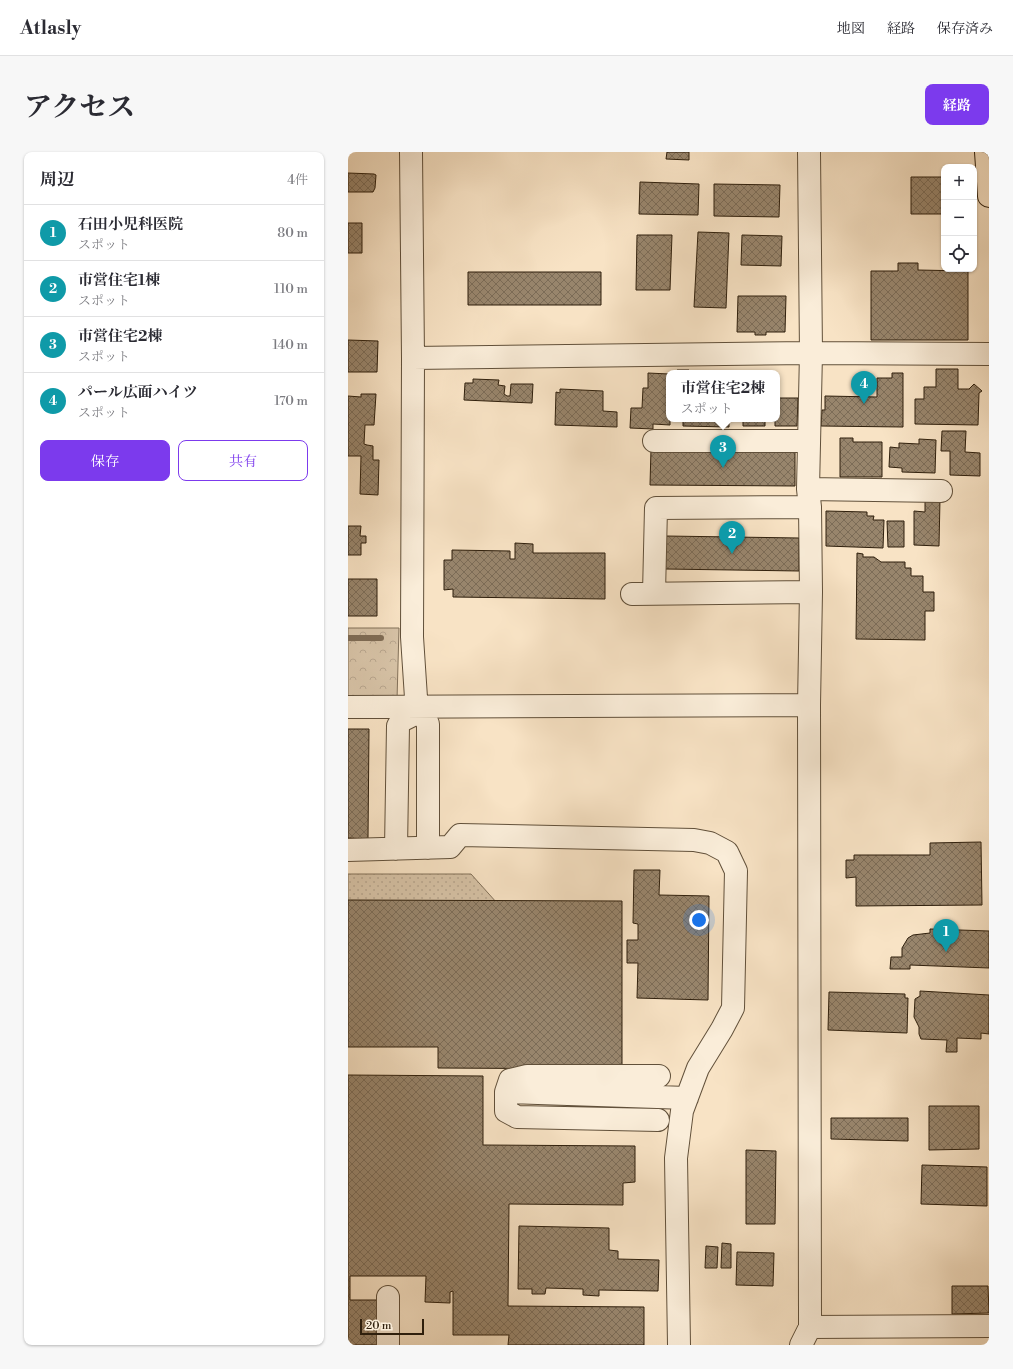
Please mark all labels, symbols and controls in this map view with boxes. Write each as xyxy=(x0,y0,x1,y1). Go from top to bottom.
text: Atlasly xyxy=(20,16,81,40)
text: 地図 xyxy=(837,20,865,38)
text: 経路 xyxy=(887,20,915,38)
text: 保存済み xyxy=(937,20,993,38)
button: 経路 xyxy=(925,84,989,125)
text: アクセス xyxy=(24,90,135,125)
map controls xyxy=(941,164,977,272)
button: + xyxy=(941,164,977,200)
text: 周辺 xyxy=(40,169,74,191)
text: 4件 xyxy=(287,172,308,188)
button: − xyxy=(941,200,977,236)
text: 石田小児科医院 xyxy=(78,215,183,234)
text: 1 xyxy=(50,225,56,241)
text: 80 m xyxy=(277,225,308,241)
button: locate xyxy=(941,236,977,272)
text: スポット xyxy=(78,237,130,253)
text: 市営住宅1棟 xyxy=(78,271,160,290)
text: 2 xyxy=(49,281,57,297)
text: 110 m xyxy=(274,281,308,297)
text: スポット xyxy=(78,293,130,309)
text: 市営住宅2棟 xyxy=(78,327,162,346)
text: 3 xyxy=(49,337,57,353)
text: 140 m xyxy=(272,337,308,353)
text: スポット xyxy=(78,349,130,365)
popup xyxy=(666,370,780,422)
pin: 4 xyxy=(851,371,877,404)
text: 市営住宅2棟 xyxy=(681,379,765,398)
text: パール広面ハイツ xyxy=(78,383,198,402)
text: 4 xyxy=(49,393,57,409)
text: 170 m xyxy=(274,393,308,409)
text: スポット xyxy=(681,401,733,417)
text: スポット xyxy=(78,405,130,421)
pin: 3 xyxy=(710,435,736,468)
button: 保存 xyxy=(40,440,170,481)
button: 共有 xyxy=(178,440,308,481)
pin: 2 xyxy=(719,521,745,554)
your location xyxy=(689,910,709,930)
pin: 1 xyxy=(933,919,959,952)
scale bar xyxy=(360,1317,424,1336)
text: 20 m xyxy=(366,1319,391,1333)

